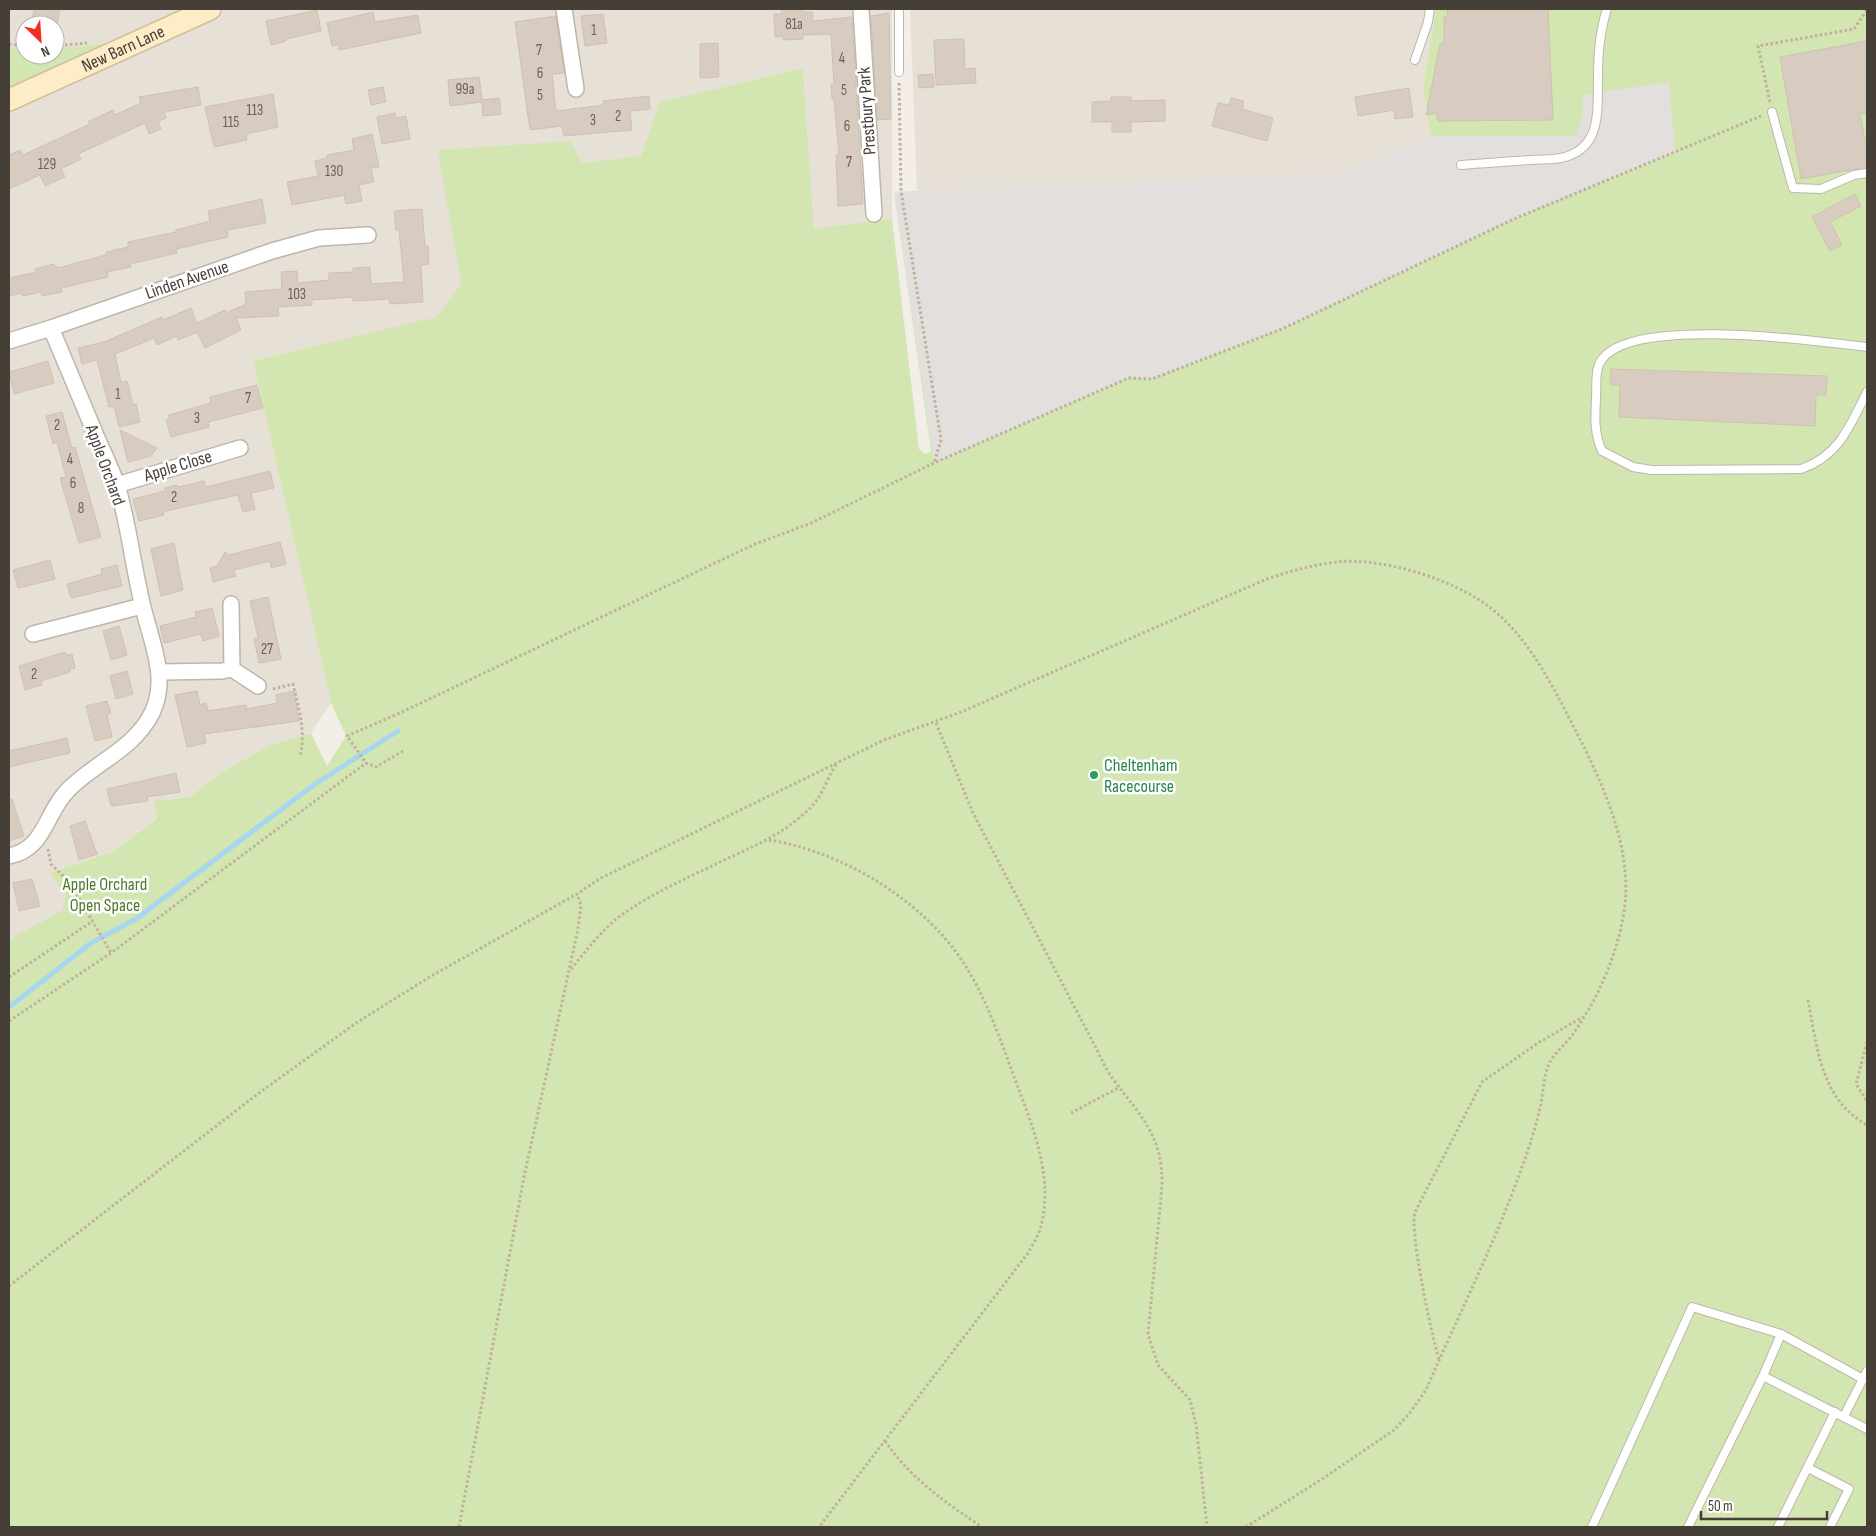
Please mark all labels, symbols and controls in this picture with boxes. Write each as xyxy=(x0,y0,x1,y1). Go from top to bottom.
north arrow xyxy=(15,15,65,65)
house number: 81a xyxy=(785,15,803,34)
street label: New Barn Lane xyxy=(78,21,168,76)
house number: 1 xyxy=(591,21,597,40)
house number: 7 xyxy=(536,41,542,60)
text: N xyxy=(38,42,52,61)
house number: 4 xyxy=(839,49,845,68)
house number: 6 xyxy=(537,64,543,83)
street label: Prestbury Park xyxy=(853,66,881,156)
house number: 99a xyxy=(455,80,475,99)
house number: 5 xyxy=(841,81,847,100)
house number: 5 xyxy=(537,86,543,105)
house number: 113 xyxy=(247,101,263,120)
house number: 2 xyxy=(615,107,621,126)
house number: 3 xyxy=(590,111,596,130)
house number: 115 xyxy=(223,113,239,132)
house number: 6 xyxy=(844,117,850,136)
house number: 7 xyxy=(846,153,852,172)
house number: 129 xyxy=(38,155,56,174)
house number: 130 xyxy=(325,162,343,181)
street label: Linden Avenue xyxy=(142,256,232,304)
house number: 103 xyxy=(288,285,306,304)
house number: 1 xyxy=(115,385,121,404)
house number: 7 xyxy=(245,389,251,408)
house number: 3 xyxy=(194,409,200,428)
house number: 2 xyxy=(54,416,60,435)
street label: Apple Orchard xyxy=(80,421,129,508)
street label: Apple Close xyxy=(141,446,214,487)
house number: 4 xyxy=(67,450,73,469)
house number: 6 xyxy=(70,474,76,493)
house number: 2 xyxy=(171,488,177,507)
house number: 8 xyxy=(78,499,84,518)
house number: 27 xyxy=(261,640,273,659)
house number: 2 xyxy=(31,665,37,684)
place label: Cheltenham Racecourse xyxy=(1104,755,1178,797)
marker: Cheltenham Racecourse xyxy=(1088,769,1100,781)
park label: Apple Orchard Open Space xyxy=(62,874,147,916)
scale bar xyxy=(1701,1488,1827,1520)
text: 50 m xyxy=(1708,1497,1733,1516)

